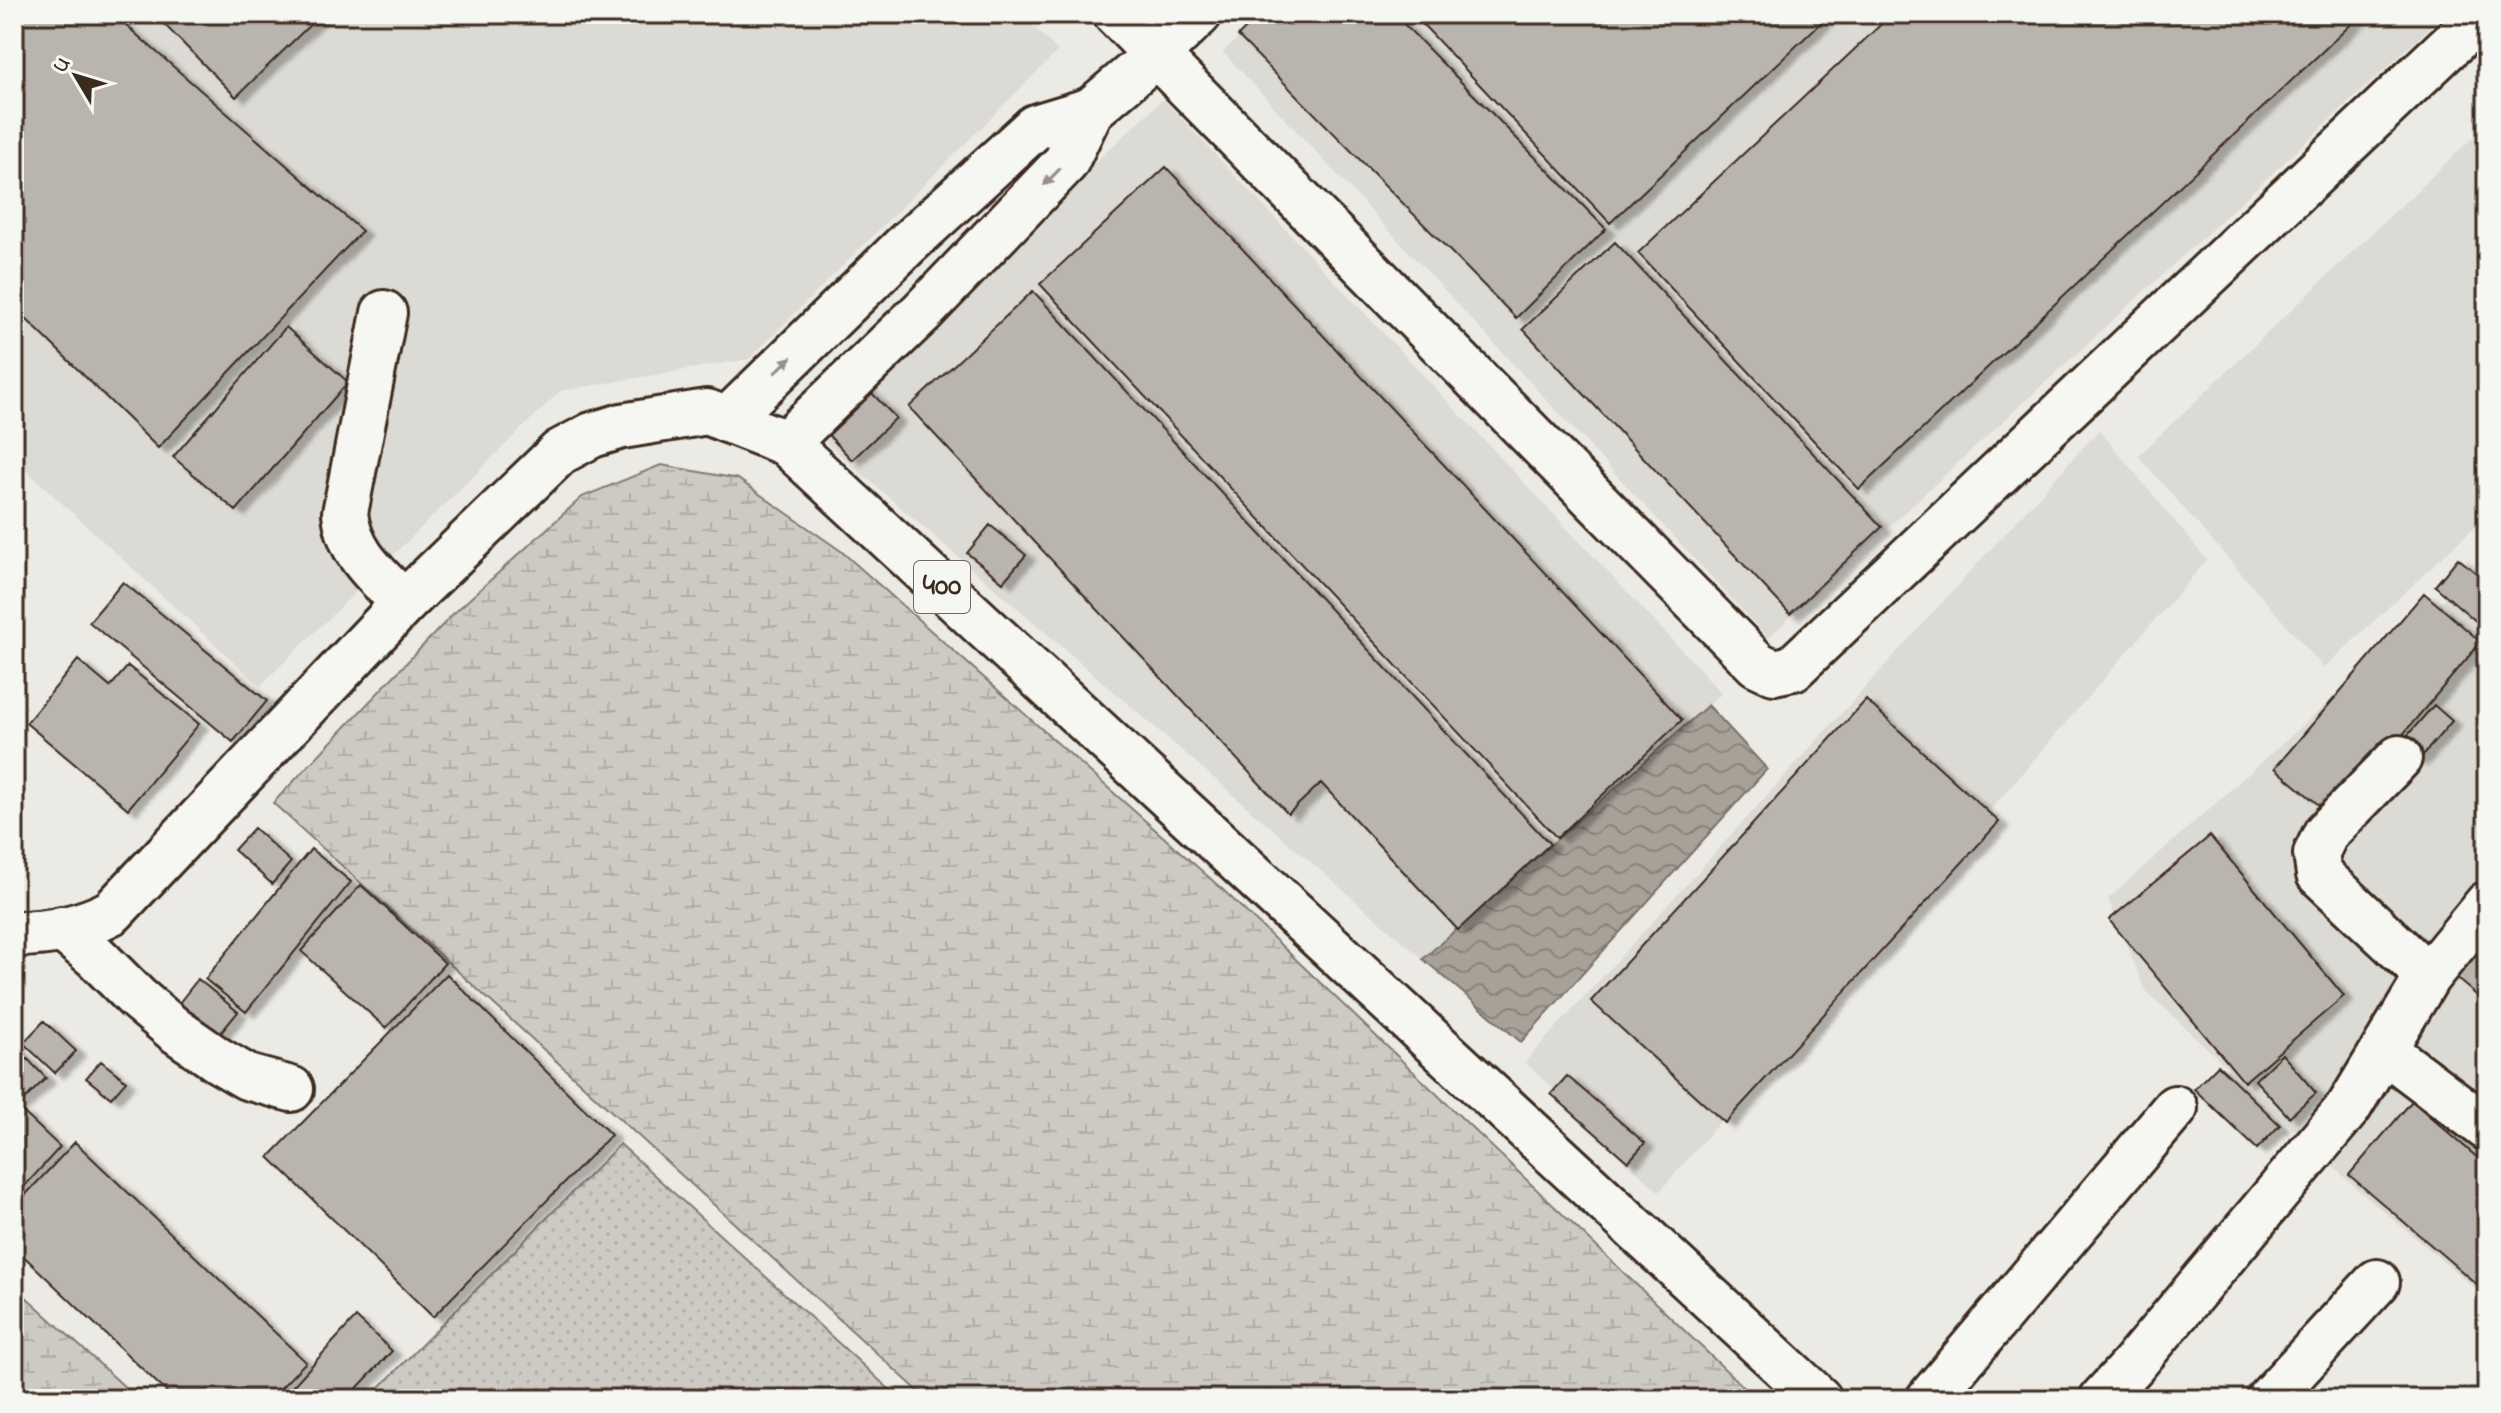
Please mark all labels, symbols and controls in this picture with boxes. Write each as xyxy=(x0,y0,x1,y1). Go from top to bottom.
north arrow xyxy=(36,36,116,116)
text: U xyxy=(46,50,80,81)
one-way arrow xyxy=(1043,167,1062,186)
one-way arrow xyxy=(773,357,792,375)
road number: 400 xyxy=(914,561,970,613)

